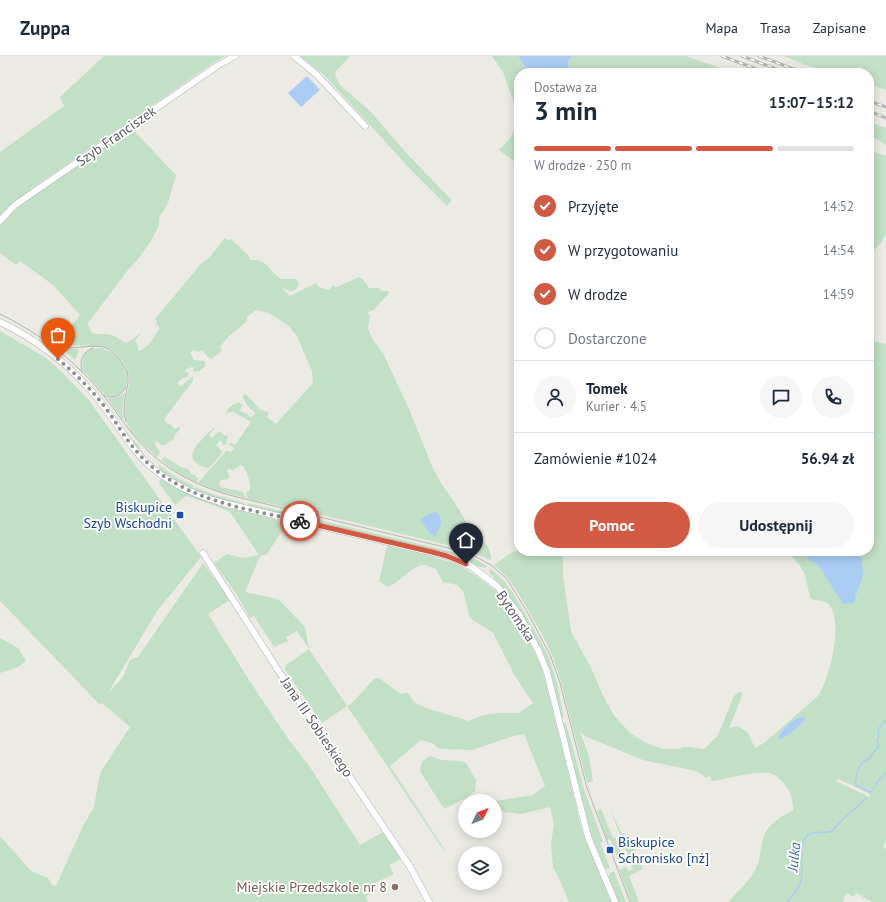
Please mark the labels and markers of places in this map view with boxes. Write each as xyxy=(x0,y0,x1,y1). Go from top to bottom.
pin xyxy=(41,318,75,359)
place label: Biskupice Szyb Wschodni xyxy=(84,498,172,532)
marker: Biskupice Szyb Wschodni xyxy=(175,510,185,520)
pin xyxy=(449,523,483,564)
place label: Biskupice Schronisko [nż] xyxy=(618,833,709,867)
marker: Biskupice Schronisko [nż] xyxy=(605,845,615,855)
place label: Miejskie Przedszkole nr 8 xyxy=(236,878,387,896)
marker: Miejskie Przedszkole nr 8 xyxy=(390,882,400,892)

